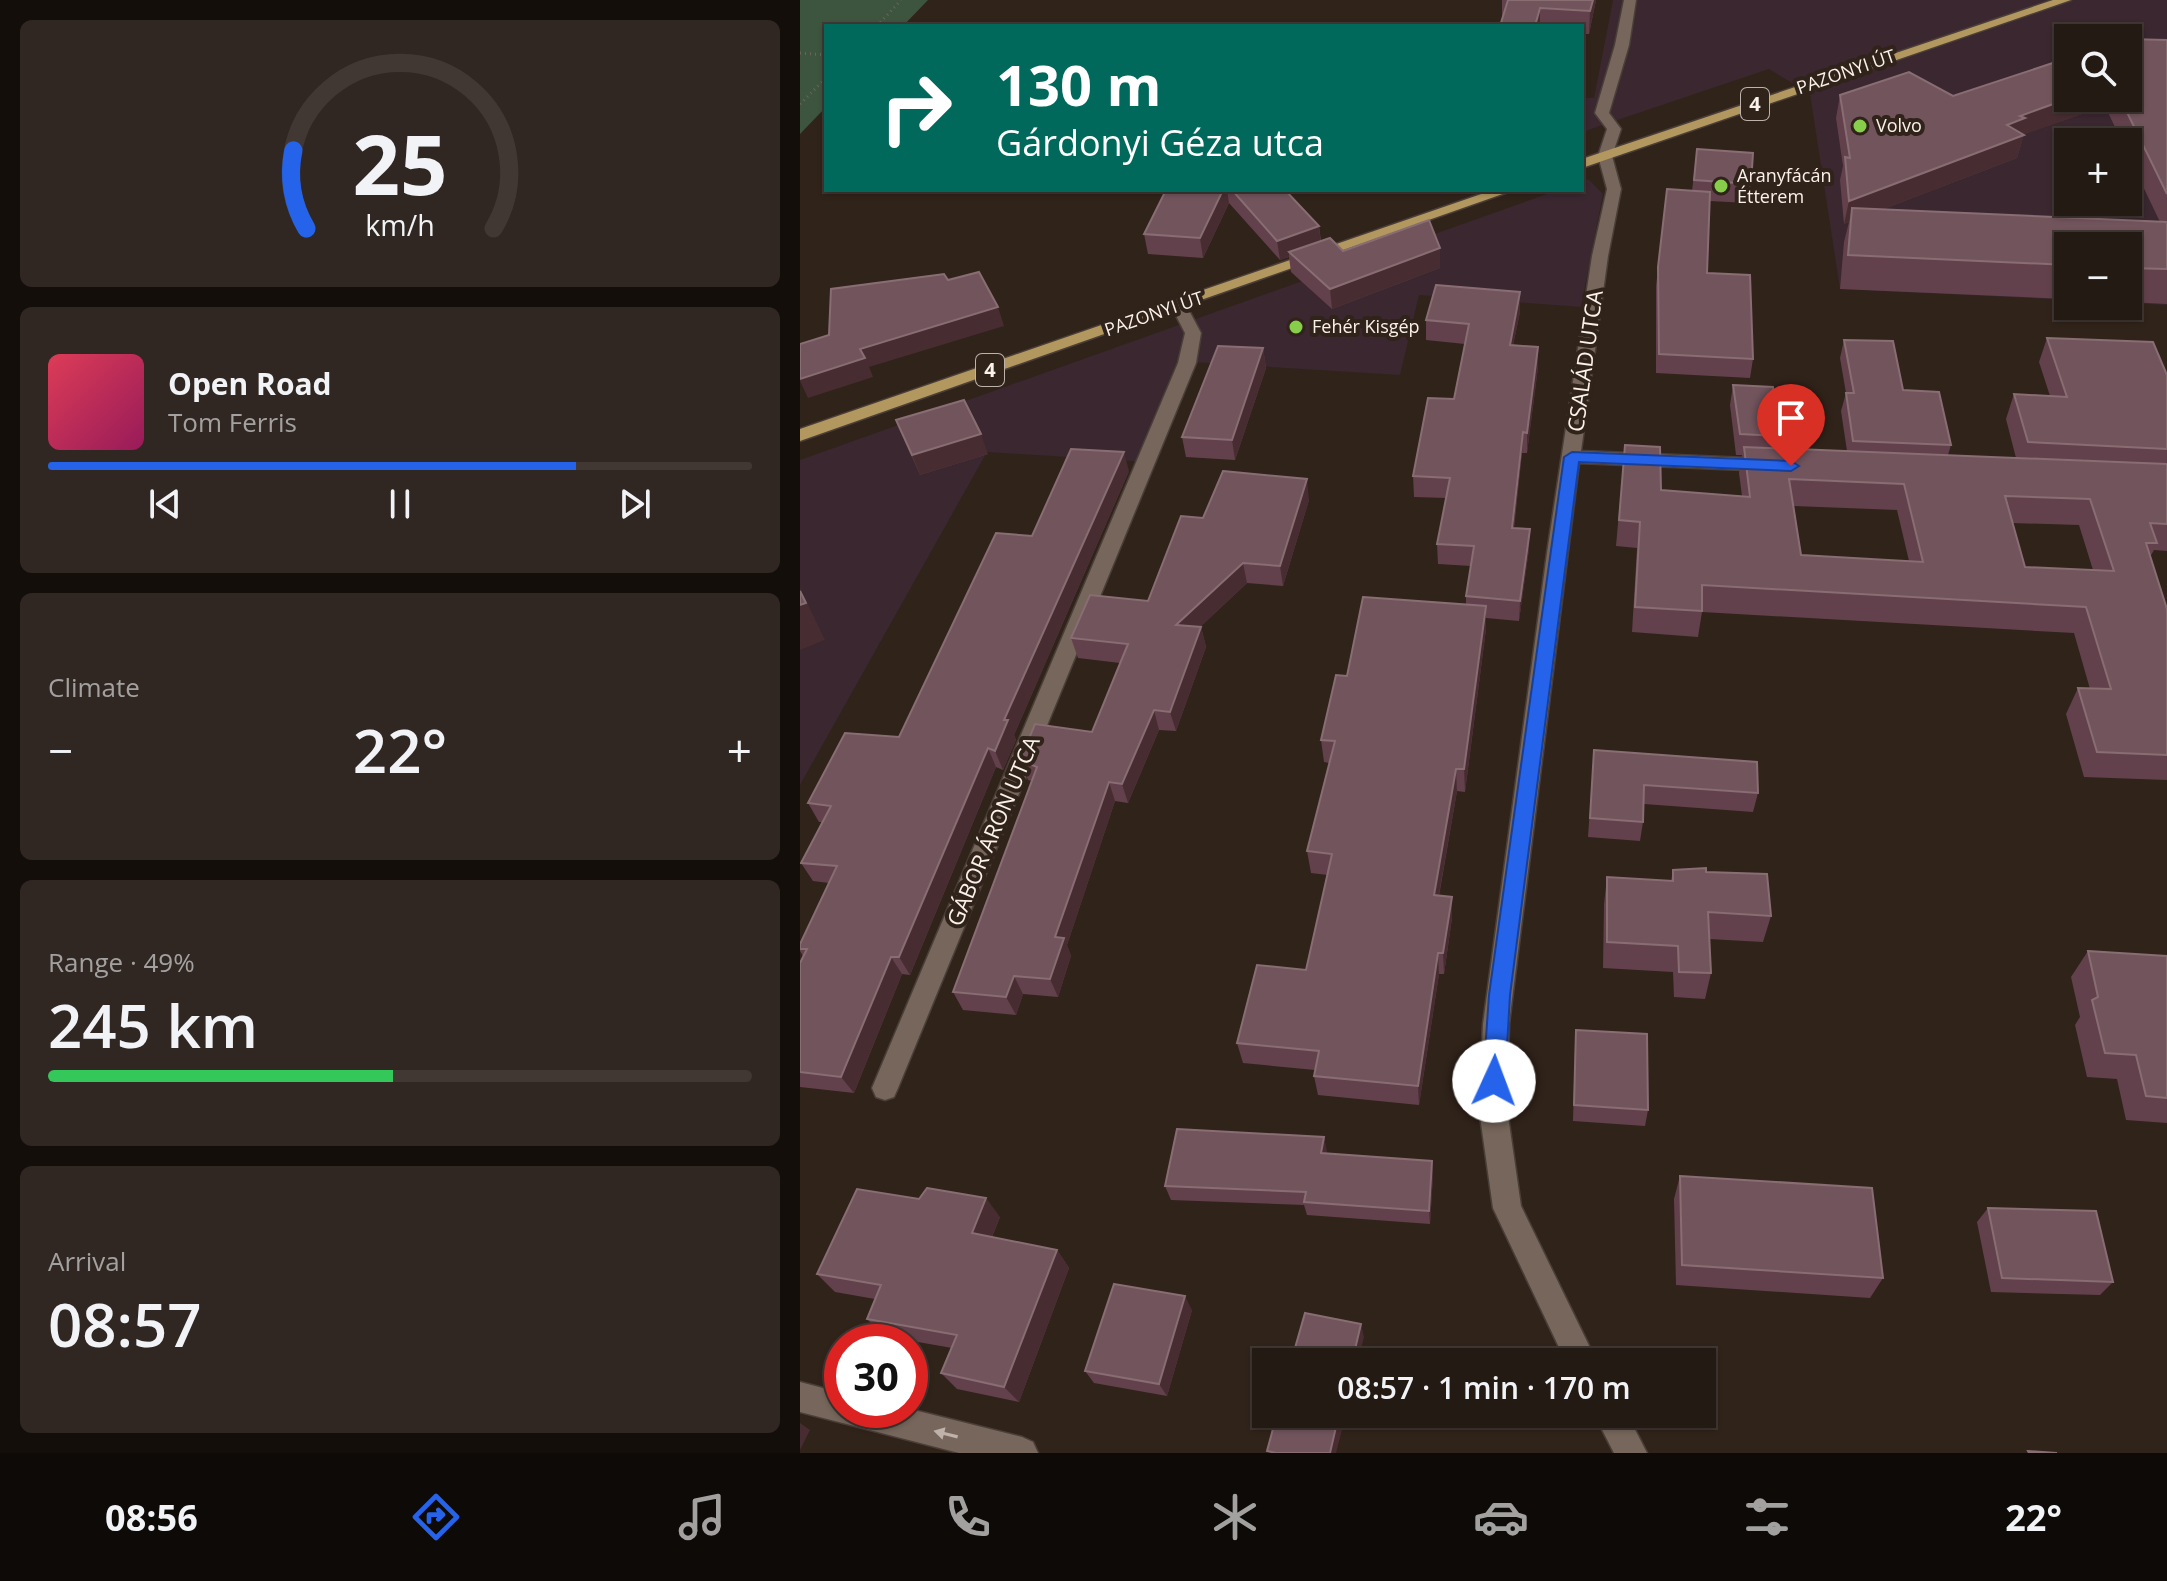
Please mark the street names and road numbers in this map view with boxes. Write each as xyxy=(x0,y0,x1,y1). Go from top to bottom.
street label: PAZONYI ÚT xyxy=(1793,43,1898,99)
road number: 4 xyxy=(1741,88,1769,120)
street label: PAZONYI ÚT xyxy=(1101,285,1206,341)
street label: CSALÁD UTCA xyxy=(1559,288,1609,434)
road number: 4 xyxy=(976,354,1004,386)
street label: GÁBOR ÁRON UTCA xyxy=(939,731,1046,930)

